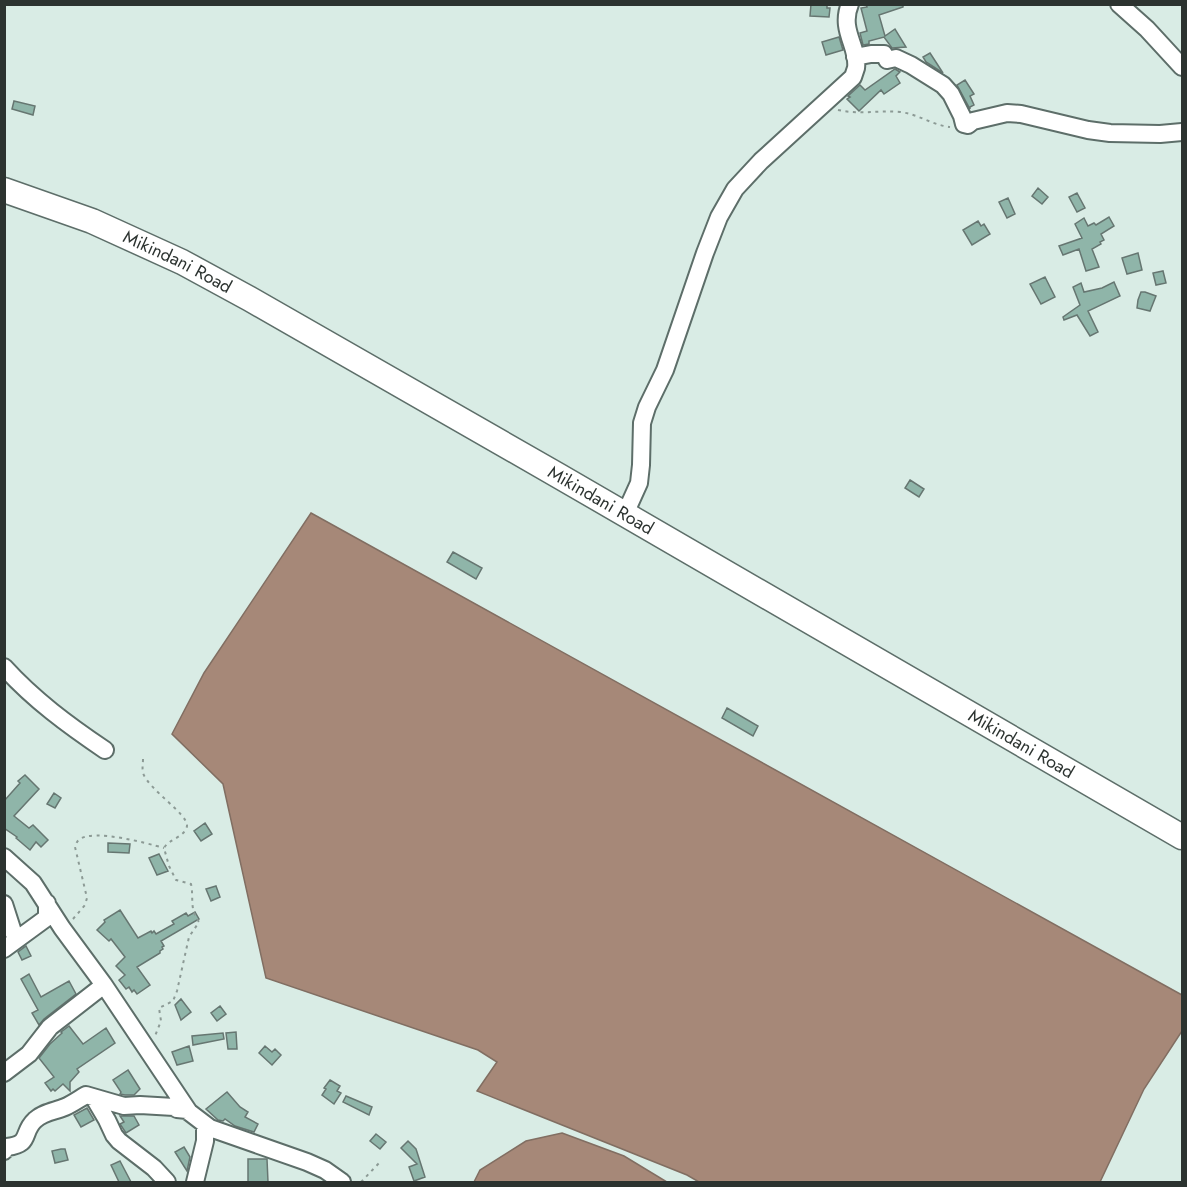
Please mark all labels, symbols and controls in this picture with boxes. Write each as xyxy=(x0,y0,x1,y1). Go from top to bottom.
street label: Mikindani Road xyxy=(119,224,237,300)
street label: Mikindani Road xyxy=(543,459,659,541)
street label: Mikindani Road xyxy=(963,703,1079,785)

